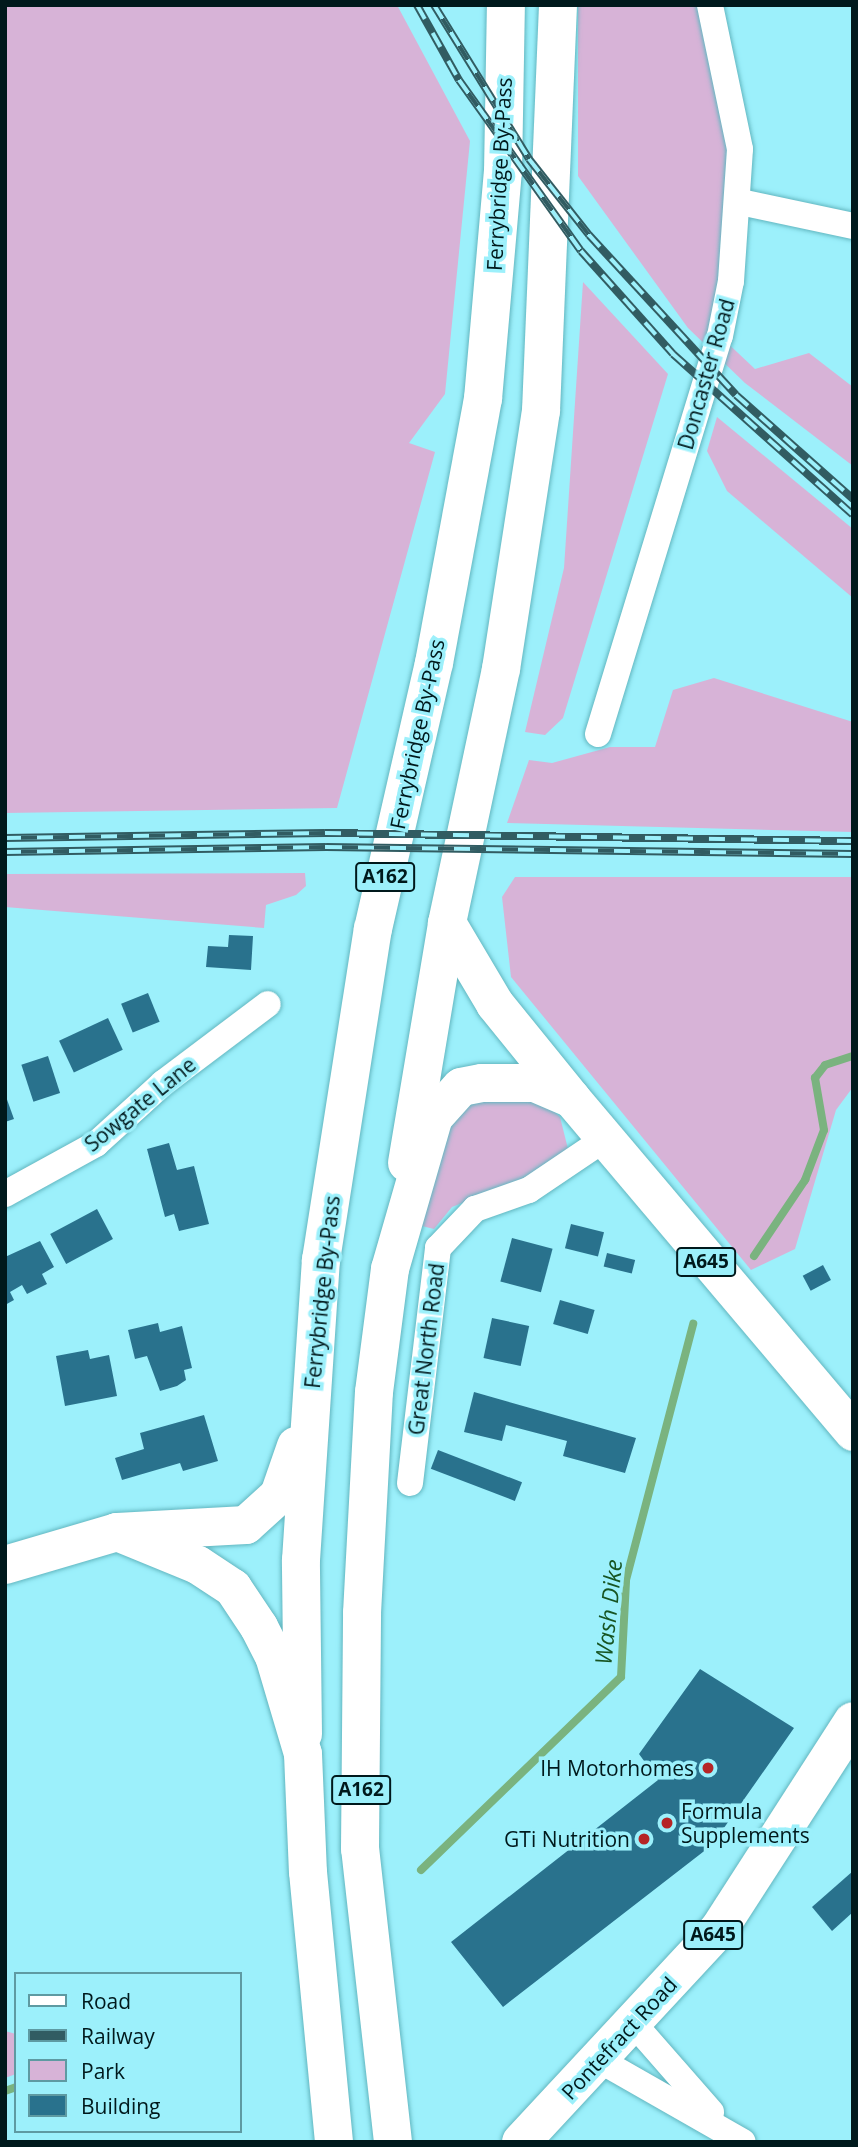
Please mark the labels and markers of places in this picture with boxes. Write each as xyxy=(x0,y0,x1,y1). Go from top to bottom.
place label: IH Motorhomes xyxy=(540,1755,694,1781)
marker: IH Motorhomes xyxy=(700,1760,716,1776)
place label: Formula Supplements xyxy=(681,1798,810,1848)
marker: Formula Supplements xyxy=(659,1815,675,1831)
place label: GTi Nutrition xyxy=(504,1826,630,1852)
marker: GTi Nutrition xyxy=(636,1831,652,1847)

